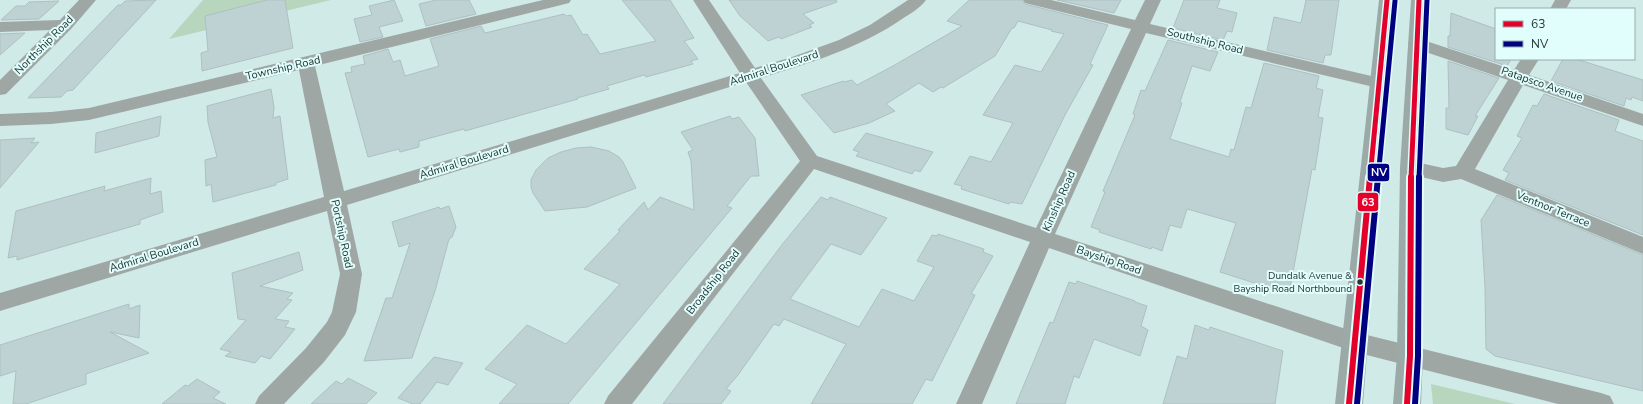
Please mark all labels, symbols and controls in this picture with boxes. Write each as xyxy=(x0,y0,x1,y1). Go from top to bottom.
legend xyxy=(1495,8,1635,60)
street label: Northship Road xyxy=(11,12,77,78)
text: 63 xyxy=(1531,16,1545,32)
street label: Southship Road xyxy=(1165,24,1245,58)
text: NV xyxy=(1531,36,1549,52)
street label: Admiral Boulevard xyxy=(728,47,820,89)
street label: Township Road xyxy=(244,52,322,84)
street label: Patapsco Avenue xyxy=(1499,63,1585,105)
street label: Admiral Boulevard xyxy=(418,141,510,183)
line badge: NV xyxy=(1367,163,1390,182)
text: NV xyxy=(1371,165,1387,180)
street label: Kinship Road xyxy=(1039,168,1079,234)
street label: Ventnor Terrace xyxy=(1513,187,1592,231)
line badge: 63 xyxy=(1357,192,1379,212)
text: 63 xyxy=(1361,195,1375,210)
street label: Portship Road xyxy=(327,198,357,270)
street label: Admiral Boulevard xyxy=(108,234,200,276)
street label: Bayship Road xyxy=(1075,242,1143,278)
street label: Broadship Road xyxy=(683,246,743,318)
place label: Dundalk Avenue & Bayship Road Northbound xyxy=(1233,269,1352,296)
marker: Dundalk Avenue & Bayship Road Northbound xyxy=(1355,277,1365,287)

